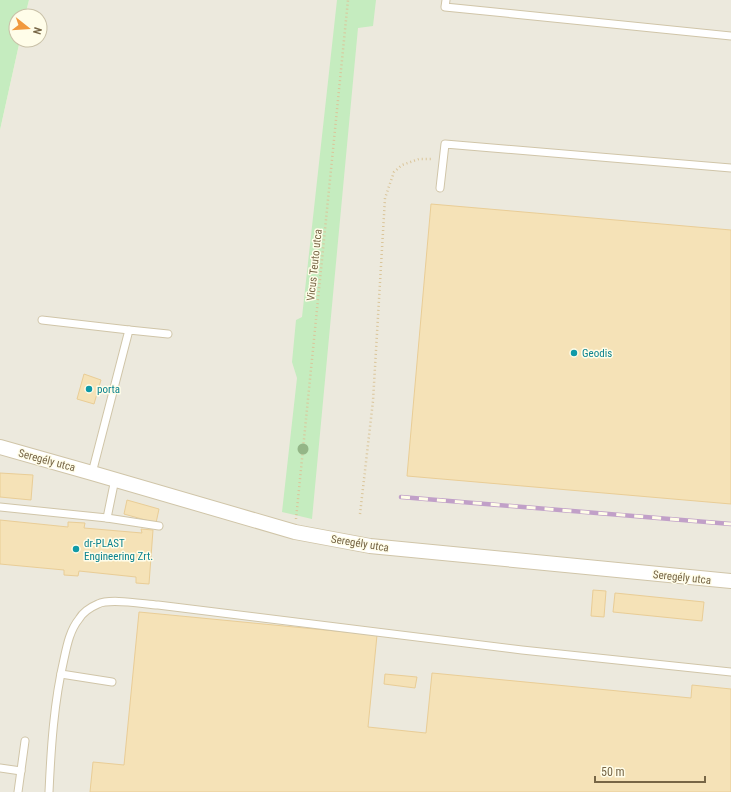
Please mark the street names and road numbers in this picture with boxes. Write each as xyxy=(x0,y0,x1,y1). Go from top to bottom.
street label: Vicus Teuto utca xyxy=(304,228,325,302)
street label: Seregély utca xyxy=(17,447,77,474)
street label: Seregély utca xyxy=(330,533,390,554)
street label: Seregély utca xyxy=(652,568,712,587)

